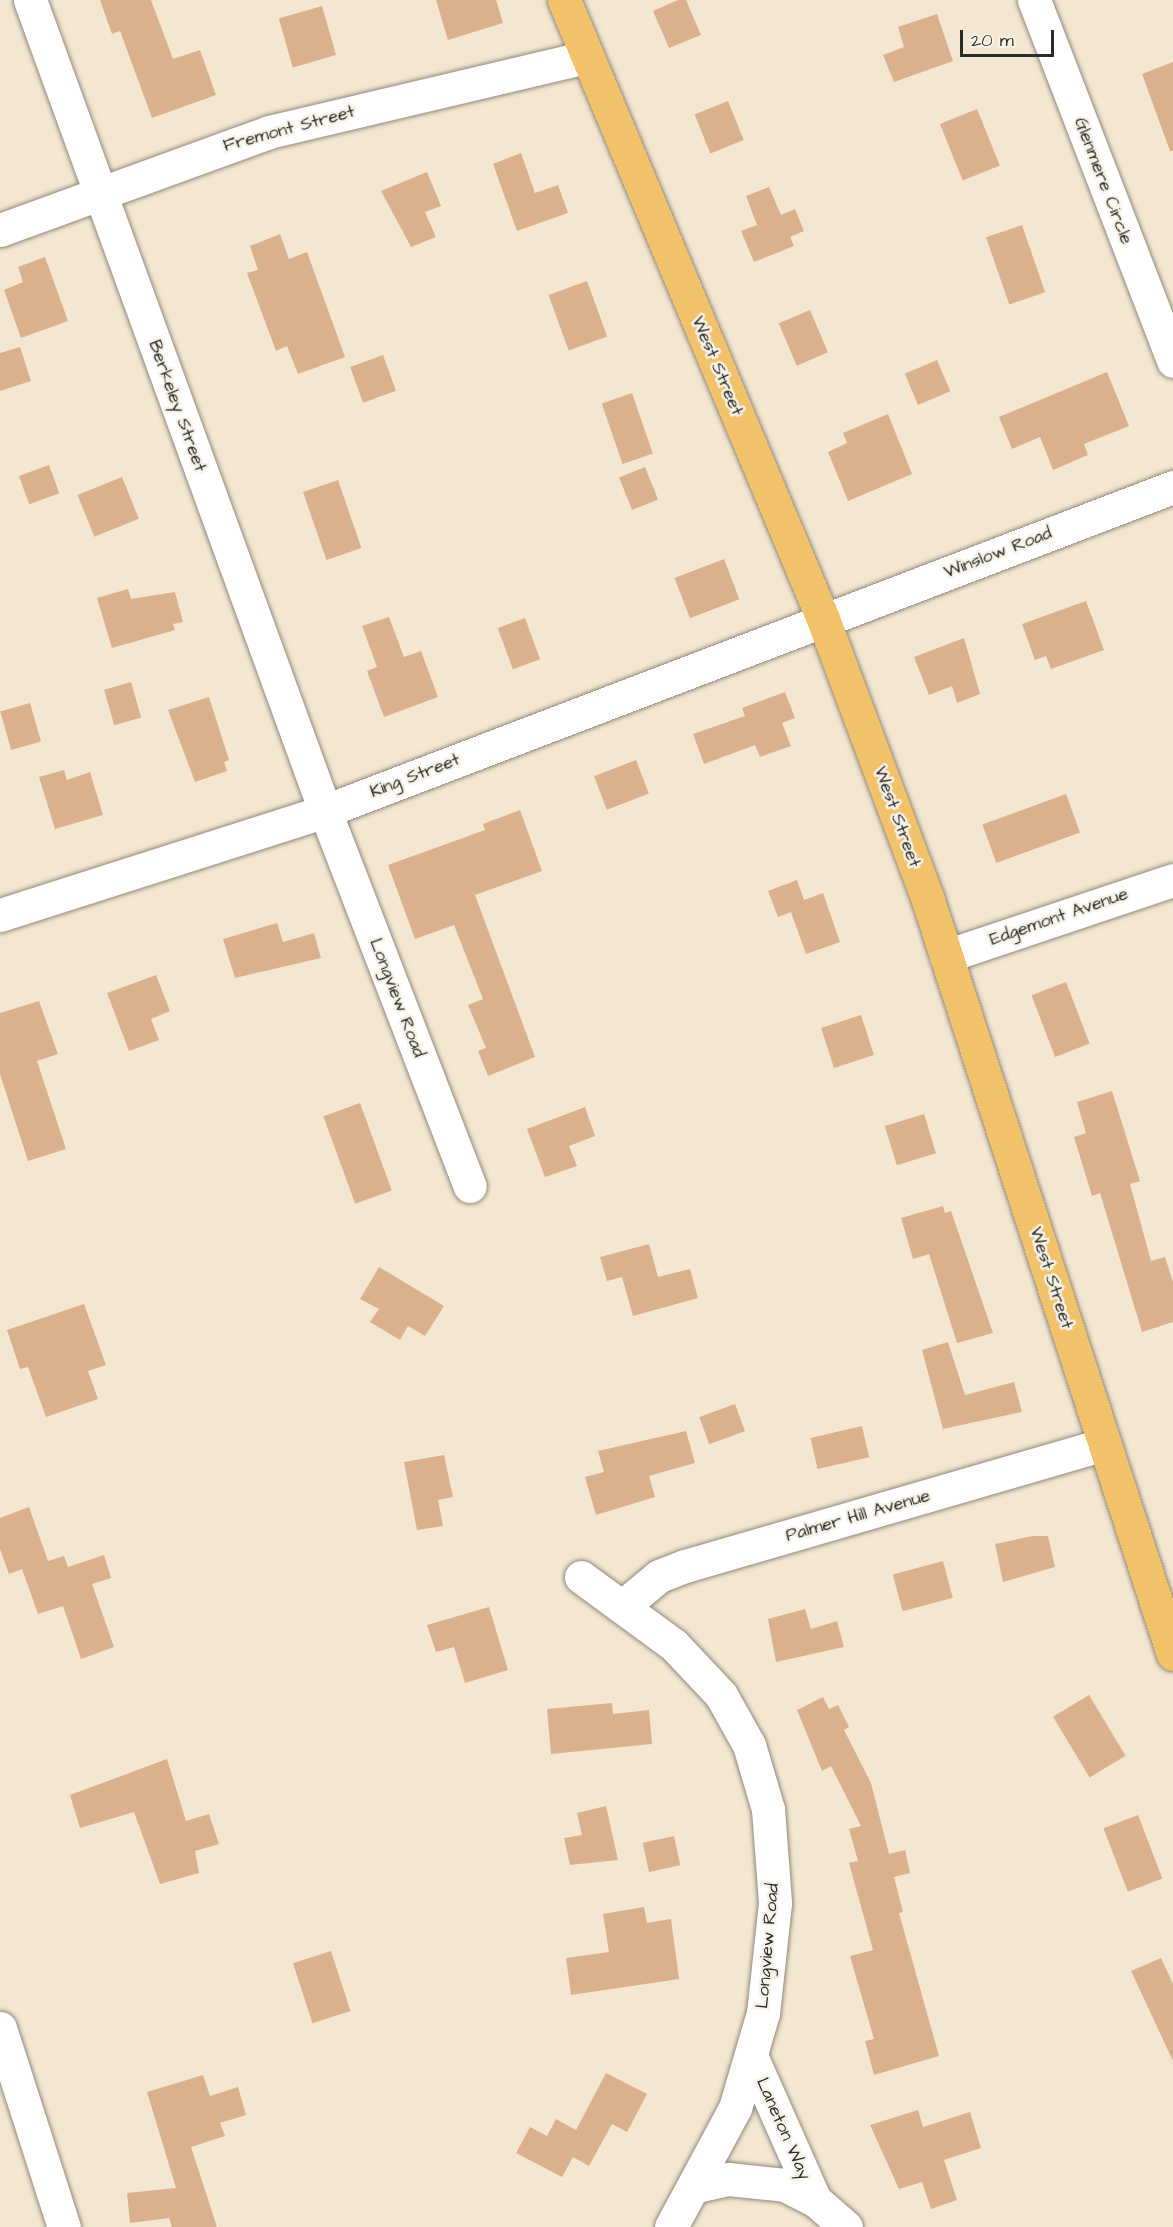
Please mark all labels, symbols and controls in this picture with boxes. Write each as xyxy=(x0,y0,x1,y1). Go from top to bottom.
scale bar xyxy=(963,18,1058,56)
text: 20 m xyxy=(971,28,1014,53)
street label: Fremont Street xyxy=(221,101,357,157)
street label: Glenmere Circle xyxy=(1069,115,1137,247)
street label: West Street xyxy=(686,313,748,419)
street label: Berkeley Street xyxy=(143,337,211,475)
street label: Winslow Road xyxy=(941,523,1055,583)
street label: King Street xyxy=(367,749,463,803)
street label: West Street xyxy=(869,764,925,870)
street label: Edgemont Avenue xyxy=(987,883,1131,951)
street label: Longview Road xyxy=(364,935,430,1061)
street label: West Street xyxy=(1024,1224,1078,1332)
street label: Palmer Hill Avenue xyxy=(783,1485,933,1547)
street label: Longview Road xyxy=(752,1882,784,2010)
street label: Laneton Way xyxy=(751,2074,815,2184)

